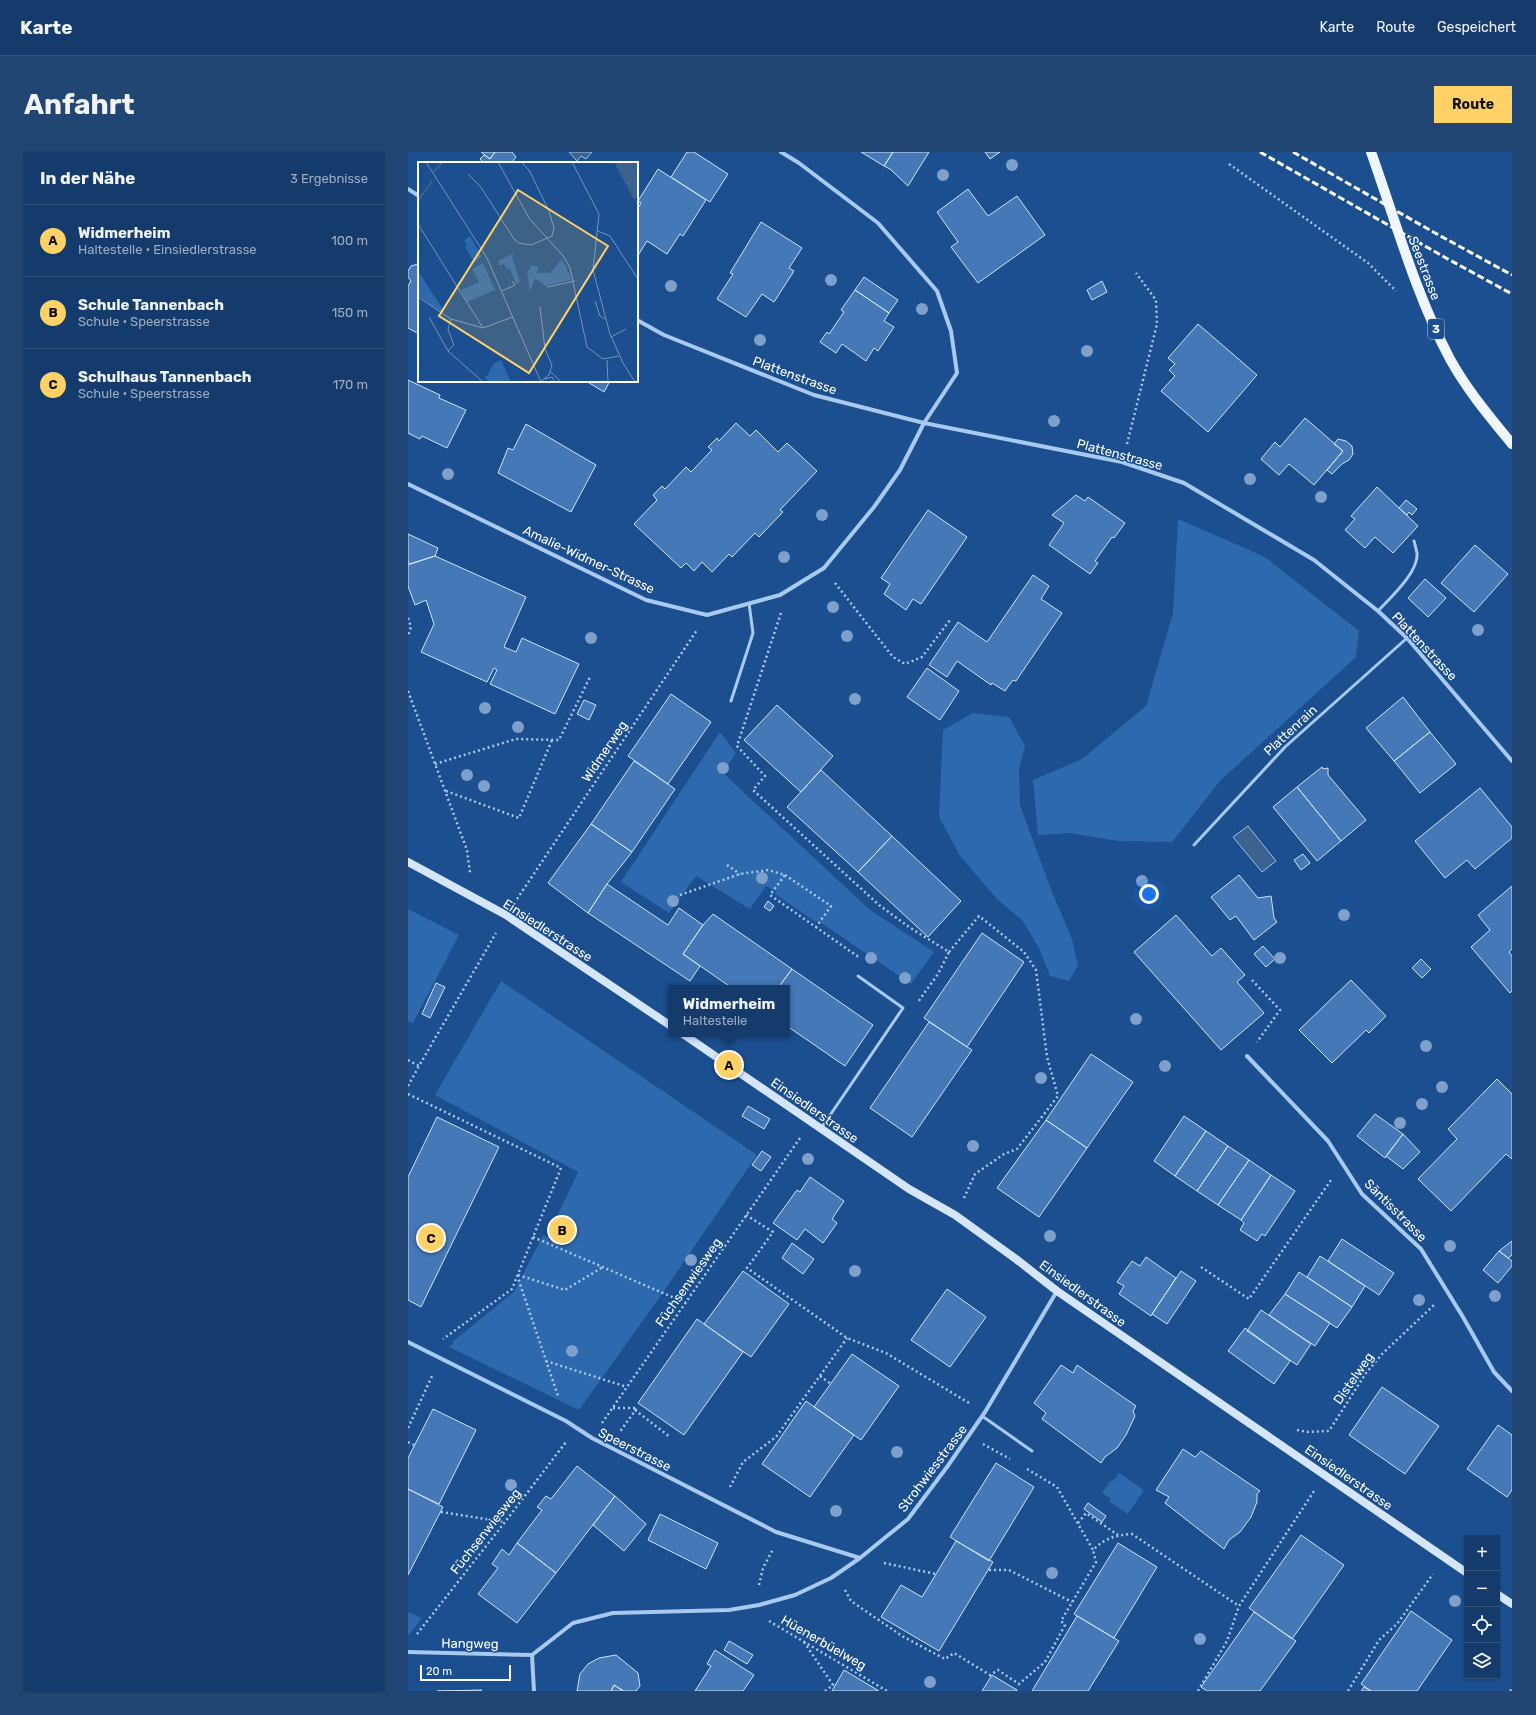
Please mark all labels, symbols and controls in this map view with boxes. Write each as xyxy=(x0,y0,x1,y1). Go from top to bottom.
text: Karte xyxy=(20,16,72,39)
text: Karte xyxy=(1319,19,1354,36)
text: Route xyxy=(1376,19,1415,36)
text: Gespeichert xyxy=(1437,19,1516,36)
button: Route xyxy=(1434,86,1512,123)
text: Anfahrt xyxy=(24,88,135,121)
inset map xyxy=(418,162,638,382)
text: In der Nähe xyxy=(40,168,135,188)
text: 3 Ergebnisse xyxy=(290,171,368,186)
text: Widmerheim xyxy=(78,224,170,242)
text: A xyxy=(48,233,58,248)
text: 100 m xyxy=(331,233,368,248)
street label: Seestrasse xyxy=(1406,234,1444,302)
text: Haltestelle · Einsiedlerstrasse xyxy=(78,242,257,257)
text: Schule Tannenbach xyxy=(78,296,224,314)
text: B xyxy=(48,305,58,320)
text: 150 m xyxy=(332,305,368,320)
text: Schule · Speerstrasse xyxy=(78,314,210,329)
road number: 3 xyxy=(1428,319,1444,339)
street label: Plattenstrasse xyxy=(751,353,839,398)
text: Schulhaus Tannenbach xyxy=(78,368,252,386)
text: C xyxy=(48,377,58,392)
text: 170 m xyxy=(333,377,368,392)
text: Schule · Speerstrasse xyxy=(78,386,210,401)
street label: Plattenstrasse xyxy=(1075,436,1164,473)
street label: Amalie-Widmer-Strasse xyxy=(521,522,657,597)
street label: Plattenstrasse xyxy=(1389,609,1460,684)
street label: Plattenrain xyxy=(1261,702,1320,759)
street label: Widmerweg xyxy=(579,718,631,785)
your location xyxy=(1139,884,1159,904)
street label: Einsiedlerstrasse xyxy=(500,896,595,965)
popup xyxy=(668,985,790,1037)
text: Widmerheim xyxy=(683,995,775,1013)
text: Haltestelle xyxy=(683,1013,747,1028)
pin: A xyxy=(716,1050,742,1080)
street label: Einsiedlerstrasse xyxy=(768,1075,861,1146)
street label: Säntisstrasse xyxy=(1361,1176,1430,1245)
pin: B xyxy=(549,1215,575,1245)
pin: C xyxy=(418,1223,444,1253)
street label: Füchsenwiesweg xyxy=(652,1235,725,1330)
street label: Einsiedlerstrasse xyxy=(1037,1257,1129,1330)
street label: Distelweg xyxy=(1330,1350,1377,1408)
street label: Strohwiesstrasse xyxy=(895,1422,970,1515)
street label: Speerstrasse xyxy=(596,1425,674,1474)
street label: Einsiedlerstrasse xyxy=(1302,1442,1395,1513)
street label: Füchsenwiesweg xyxy=(447,1485,524,1578)
map controls xyxy=(1464,1535,1500,1679)
button: + xyxy=(1464,1535,1500,1571)
button: − xyxy=(1464,1571,1500,1607)
button: locate xyxy=(1464,1607,1500,1643)
street label: Hüenerbüelweg xyxy=(778,1612,869,1674)
street label: Hangweg xyxy=(441,1636,499,1652)
button: layers xyxy=(1464,1643,1500,1679)
scale bar xyxy=(420,1663,511,1682)
text: 20 m xyxy=(426,1665,452,1678)

